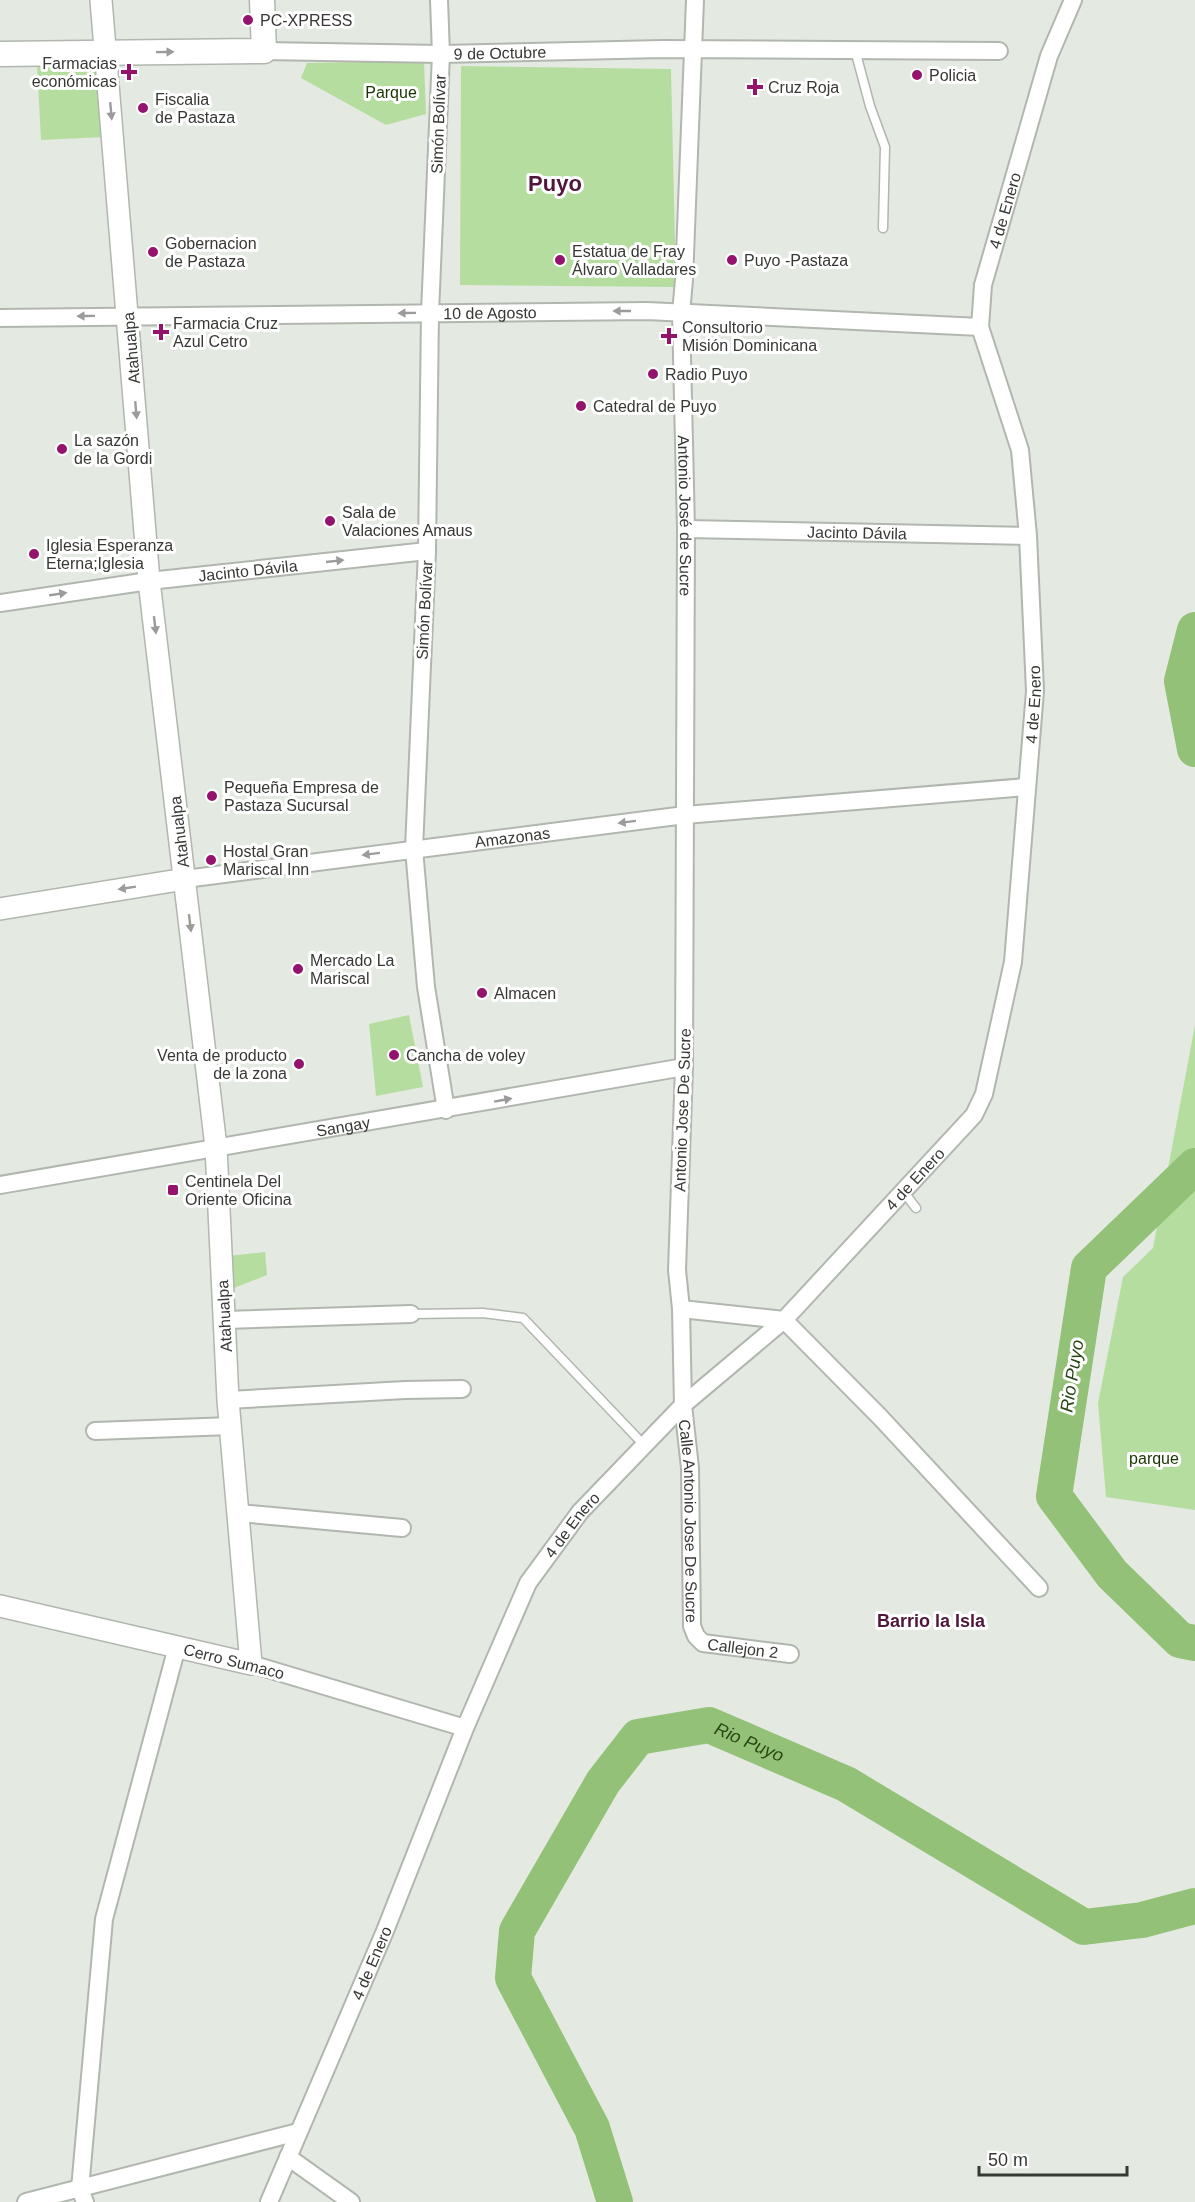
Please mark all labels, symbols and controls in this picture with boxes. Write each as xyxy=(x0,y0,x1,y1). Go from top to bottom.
place label: PC-XPRESS xyxy=(260,12,352,29)
marker: PC-XPRESS xyxy=(241,13,255,27)
street label: 9 de Octubre xyxy=(454,44,547,63)
one-way arrow xyxy=(155,47,174,57)
place label: Farmacias económicas xyxy=(32,55,117,90)
marker: Farmacias económicas xyxy=(122,65,136,79)
place label: Policia xyxy=(929,67,976,84)
marker: Policia xyxy=(910,68,924,82)
street label: Simón Bolívar xyxy=(428,73,449,174)
marker: Cruz Roja xyxy=(746,78,764,96)
place label: Cruz Roja xyxy=(768,79,839,96)
park label: Parque xyxy=(365,84,417,101)
place label: Fiscalia de Pastaza xyxy=(155,91,235,126)
one-way arrow xyxy=(106,101,116,120)
marker: Fiscalia de Pastaza xyxy=(136,101,150,115)
street label: 4 de Enero xyxy=(986,170,1024,251)
district label: Puyo xyxy=(528,171,582,196)
place label: Gobernacion de Pastaza xyxy=(165,235,257,270)
place label: Estatua de Fray Álvaro Valladares xyxy=(572,243,696,278)
marker: Gobernacion de Pastaza xyxy=(146,245,160,259)
place label: Puyo -Pastaza xyxy=(744,252,848,269)
marker: Estatua de Fray Álvaro Valladares xyxy=(553,253,567,267)
marker: Puyo -Pastaza xyxy=(725,253,739,267)
street label: 10 de Agosto xyxy=(443,304,537,322)
one-way arrow xyxy=(613,306,632,316)
one-way arrow xyxy=(397,308,416,318)
street label: Atahualpa xyxy=(120,311,143,385)
one-way arrow xyxy=(76,312,95,321)
place label: Farmacia Cruz Azul Cetro xyxy=(173,315,278,350)
place label: Consultorio Misión Dominicana xyxy=(682,319,817,354)
marker: Farmacia Cruz Azul Cetro xyxy=(154,325,168,339)
marker: Consultorio Misión Dominicana xyxy=(660,327,678,345)
place label: Radio Puyo xyxy=(665,366,748,383)
marker: Radio Puyo xyxy=(646,367,660,381)
place label: Catedral de Puyo xyxy=(593,398,717,415)
marker: Catedral de Puyo xyxy=(574,399,588,413)
one-way arrow xyxy=(131,400,141,419)
place label: La sazón de la Gordi xyxy=(74,432,152,467)
street label: Antonio José de Sucre xyxy=(675,435,694,596)
marker: La sazón de la Gordi xyxy=(55,442,69,456)
place label: Sala de Valaciones Amaus xyxy=(342,504,472,539)
marker: Sala de Valaciones Amaus xyxy=(323,514,337,528)
street label: Jacinto Dávila xyxy=(807,523,907,543)
place label: Iglesia Esperanza Eterna;Iglesia xyxy=(46,537,173,572)
marker: Iglesia Esperanza Eterna;Iglesia xyxy=(27,547,41,561)
one-way arrow xyxy=(325,556,344,566)
street label: Jacinto Dávila xyxy=(197,557,298,585)
street label: Simón Bolívar xyxy=(413,559,436,660)
one-way arrow xyxy=(48,589,67,598)
one-way arrow xyxy=(150,616,159,635)
street label: 4 de Enero xyxy=(1023,665,1044,744)
place label: Pequeña Empresa de Pastaza Sucursal xyxy=(224,779,379,814)
marker: Pequeña Empresa de Pastaza Sucursal xyxy=(205,789,219,803)
street label: Atahualpa xyxy=(167,795,192,869)
one-way arrow xyxy=(618,818,637,827)
street label: Amazonas xyxy=(474,824,551,851)
place label: Hostal Gran Mariscal Inn xyxy=(223,843,309,878)
one-way arrow xyxy=(362,850,381,859)
marker: Hostal Gran Mariscal Inn xyxy=(204,853,218,867)
one-way arrow xyxy=(118,884,137,893)
one-way arrow xyxy=(185,914,195,933)
place label: Mercado La Mariscal xyxy=(310,952,395,987)
marker: Mercado La Mariscal xyxy=(291,962,305,976)
place label: Almacen xyxy=(494,985,556,1002)
marker: Almacen xyxy=(475,986,489,1000)
street label: Antonio Jose De Sucre xyxy=(671,1028,694,1192)
place label: Venta de producto de la zona xyxy=(157,1047,287,1082)
place label: Cancha de voley xyxy=(406,1047,525,1064)
marker: Cancha de voley xyxy=(387,1048,401,1062)
marker: Venta de producto de la zona xyxy=(292,1057,306,1071)
one-way arrow xyxy=(494,1095,513,1104)
street label: Sangay xyxy=(315,1114,371,1140)
street label: 4 de Enero xyxy=(882,1145,948,1214)
place label: Centinela Del Oriente Oficina xyxy=(185,1173,292,1208)
marker: Centinela Del Oriente Oficina xyxy=(166,1183,180,1197)
street label: Atahualpa xyxy=(214,1279,235,1352)
water label: Rio Puyo xyxy=(1056,1338,1088,1414)
street label: Calle Antonio Jose De Sucre xyxy=(676,1418,700,1623)
park label: parque xyxy=(1129,1450,1179,1467)
street label: 4 de Enero xyxy=(541,1489,603,1561)
district label: Barrio la Isla xyxy=(877,1611,986,1631)
street label: Callejon 2 xyxy=(706,1636,779,1661)
street label: Cerro Sumaco xyxy=(182,1641,286,1682)
water label: Rio Puyo xyxy=(712,1719,787,1766)
street label: 4 de Enero xyxy=(349,1924,395,2003)
scale bar xyxy=(979,2139,1128,2177)
text: 50 m xyxy=(988,2150,1028,2170)

